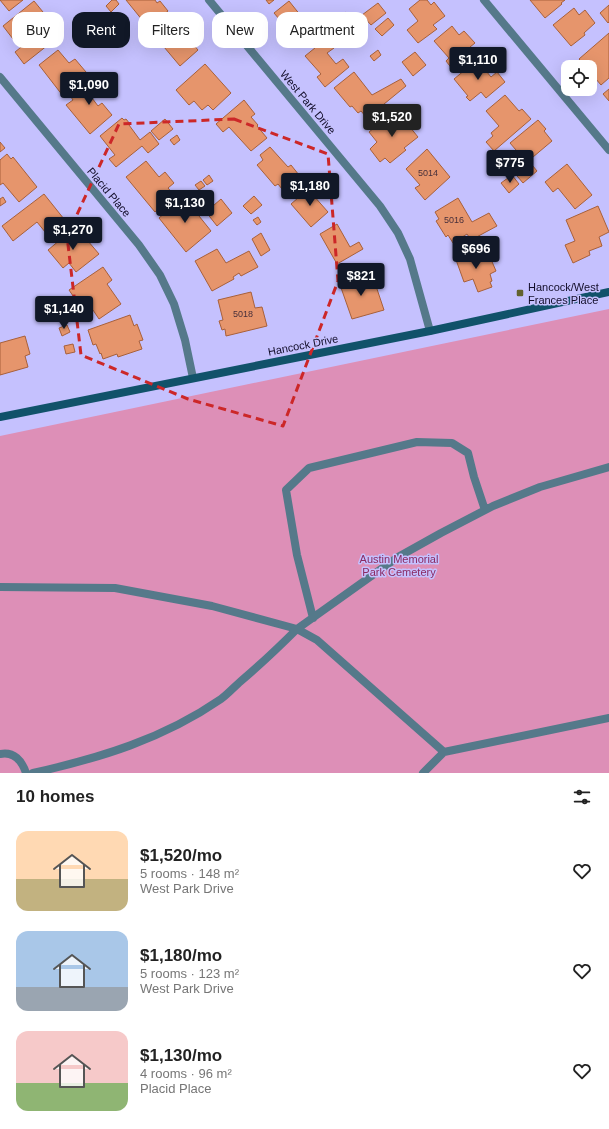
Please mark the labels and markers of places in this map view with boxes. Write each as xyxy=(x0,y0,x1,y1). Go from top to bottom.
pin: $1,110 xyxy=(445,47,511,81)
pin: $1,090 xyxy=(56,72,122,106)
pin: $1,520 xyxy=(359,104,425,138)
pin: $775 xyxy=(486,150,534,184)
pin: $1,180 xyxy=(277,173,343,207)
pin: $1,130 xyxy=(152,190,218,224)
pin: $1,270 xyxy=(40,217,106,251)
pin: $696 xyxy=(452,236,500,270)
pin: $821 xyxy=(337,263,385,297)
place label: Hancock/West Frances Place xyxy=(528,281,599,306)
marker: Hancock/West Frances Place xyxy=(515,288,525,298)
pin: $1,140 xyxy=(31,296,97,330)

